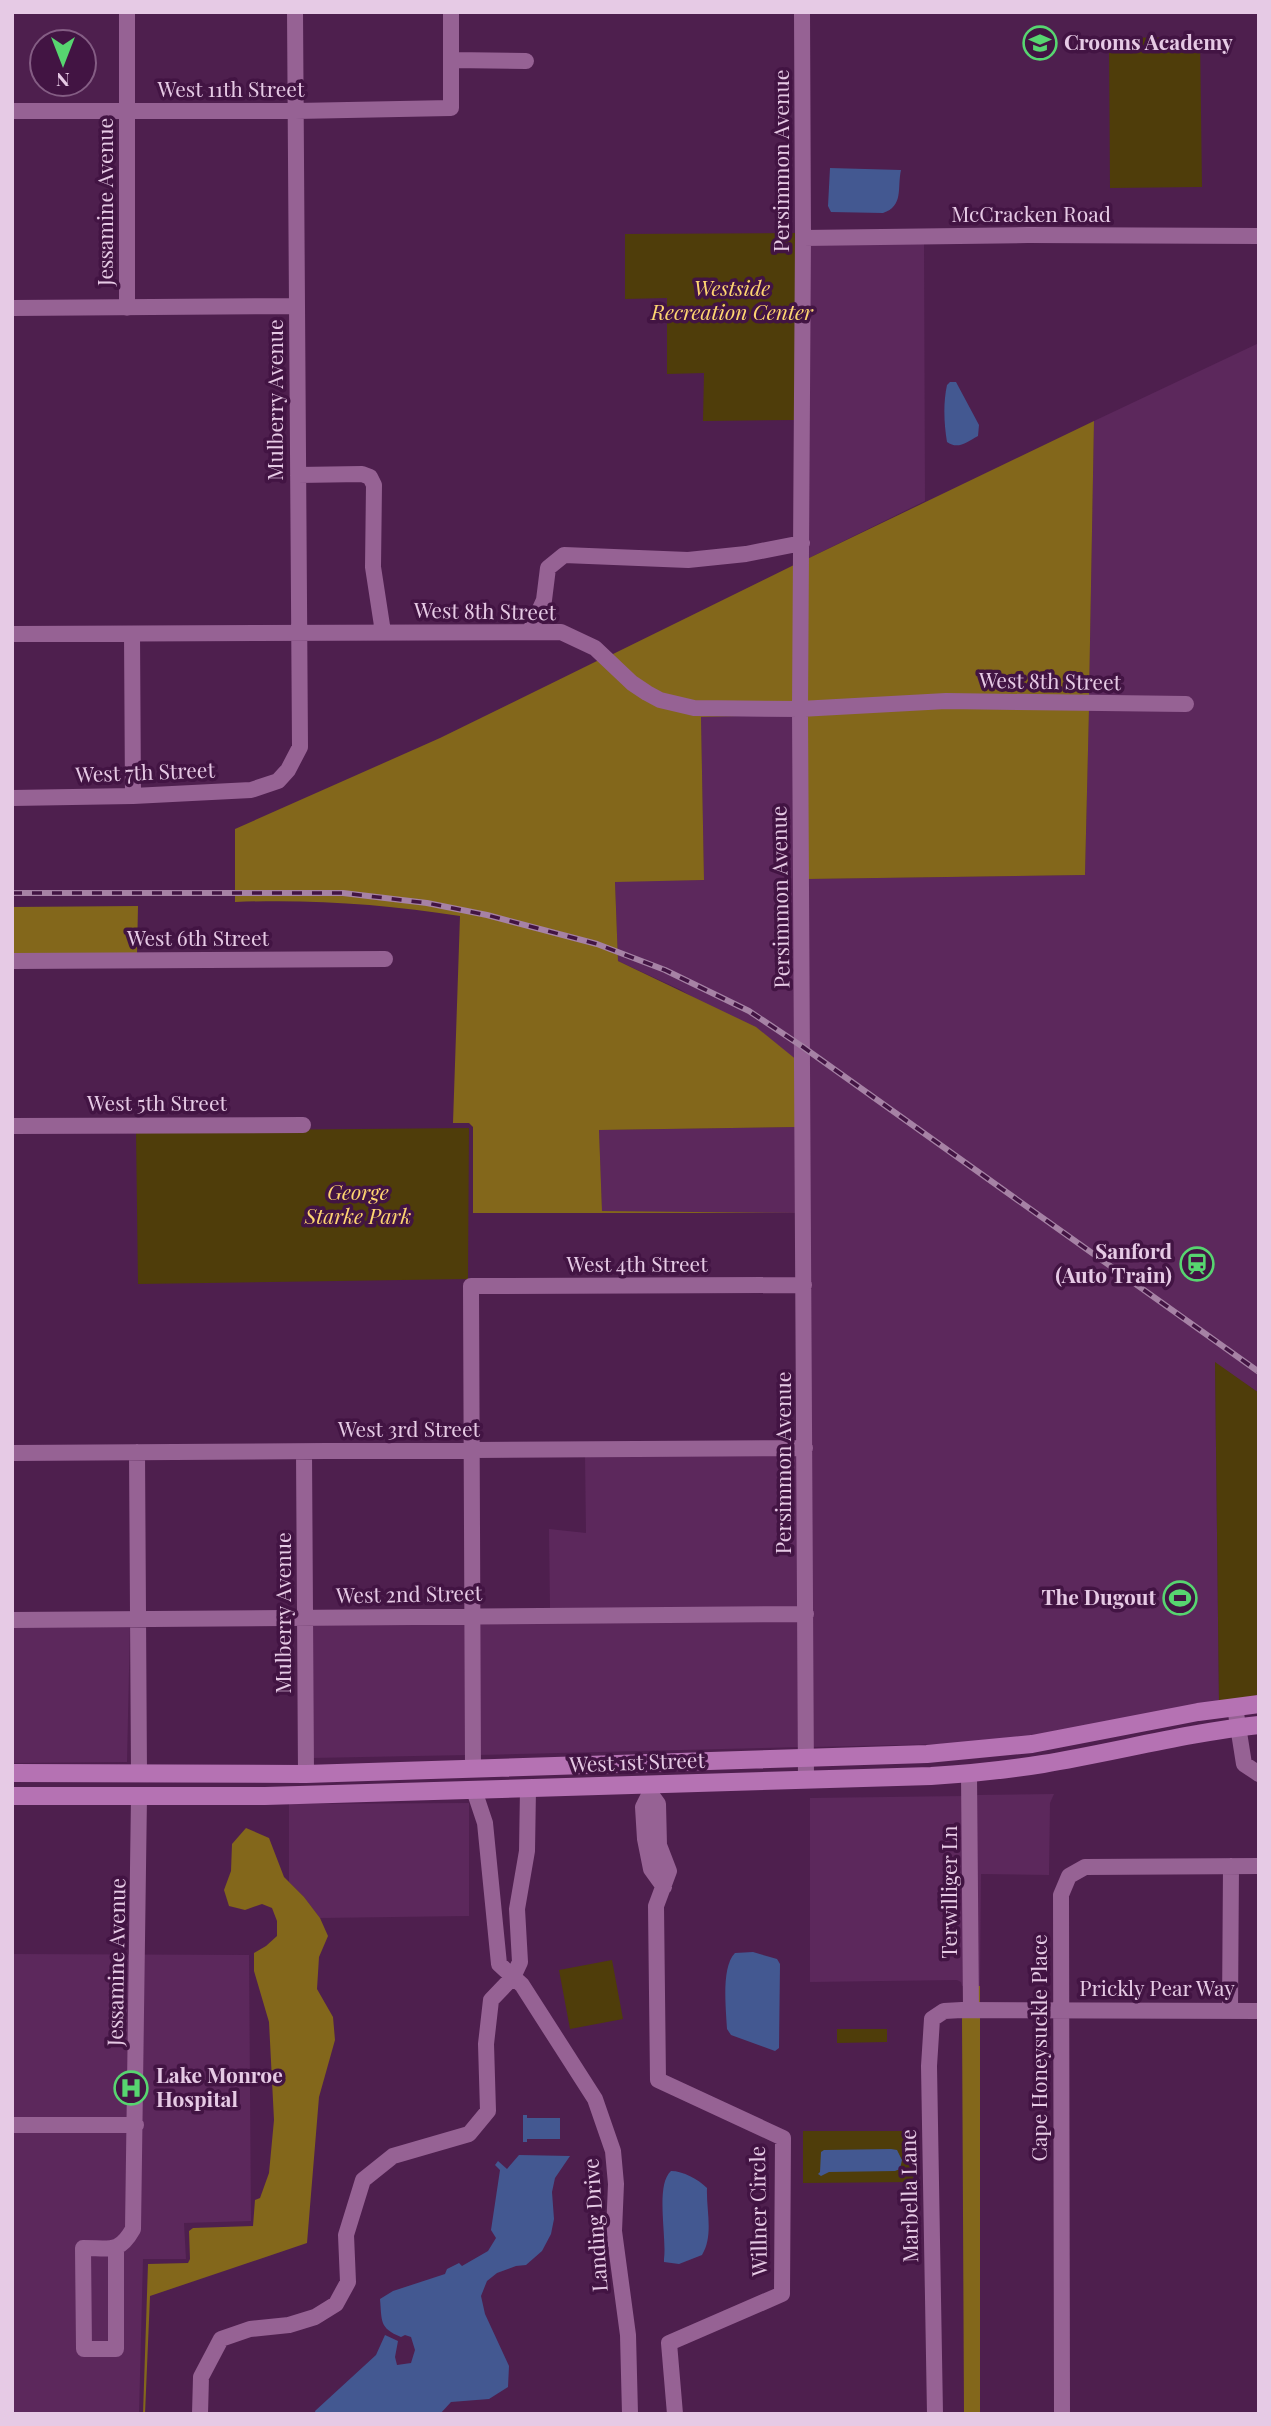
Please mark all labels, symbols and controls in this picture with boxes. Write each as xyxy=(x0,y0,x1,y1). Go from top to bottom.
school or university icon: Crooms Academy xyxy=(1021,24,1059,62)
place label: Crooms Academy xyxy=(1064,27,1233,55)
north arrow xyxy=(28,28,98,98)
text: N xyxy=(56,68,70,94)
street label: Persimmon Avenue xyxy=(766,70,794,252)
street label: West 11th Street xyxy=(157,74,305,102)
street label: Jessamine Avenue xyxy=(90,118,118,287)
street label: McCracken Road xyxy=(951,199,1111,227)
park label: Westside Recreation Center xyxy=(650,273,814,325)
street label: Mulberry Avenue xyxy=(260,319,288,481)
street label: West 8th Street xyxy=(413,595,557,625)
street label: West 8th Street xyxy=(978,665,1122,695)
street label: West 7th Street xyxy=(74,755,216,787)
street label: Persimmon Avenue xyxy=(763,805,795,989)
street label: West 6th Street xyxy=(126,923,270,951)
street label: West 5th Street xyxy=(86,1088,228,1116)
park label: George Starke Park xyxy=(304,1177,412,1229)
place label: Sanford (Auto Train) xyxy=(1055,1236,1172,1288)
station icon: Sanford (Auto Train) xyxy=(1178,1245,1216,1283)
street label: West 4th Street xyxy=(565,1249,708,1277)
street label: Persimmon Avenue xyxy=(768,1372,796,1554)
street label: West 3rd Street xyxy=(337,1414,481,1442)
street label: Mulberry Avenue xyxy=(268,1532,296,1694)
street label: West 2nd Street xyxy=(335,1578,483,1608)
sports icon: The Dugout xyxy=(1161,1579,1199,1617)
place label: The Dugout xyxy=(1042,1582,1157,1610)
street label: West 1st Street xyxy=(568,1745,706,1777)
street label: Terwilliger Ln xyxy=(934,1825,962,1959)
street label: Jessamine Avenue xyxy=(100,1878,130,2047)
street label: Cape Honeysuckle Place xyxy=(1024,1934,1052,2162)
street label: Prickly Pear Way xyxy=(1079,1973,1235,2001)
place label: Lake Monroe Hospital xyxy=(156,2060,283,2112)
hospital icon: Lake Monroe Hospital xyxy=(112,2069,150,2107)
street label: Marbella Lane xyxy=(893,2129,923,2263)
street label: Willner Circle xyxy=(742,2146,772,2277)
street label: Landing Drive xyxy=(575,2157,613,2293)

